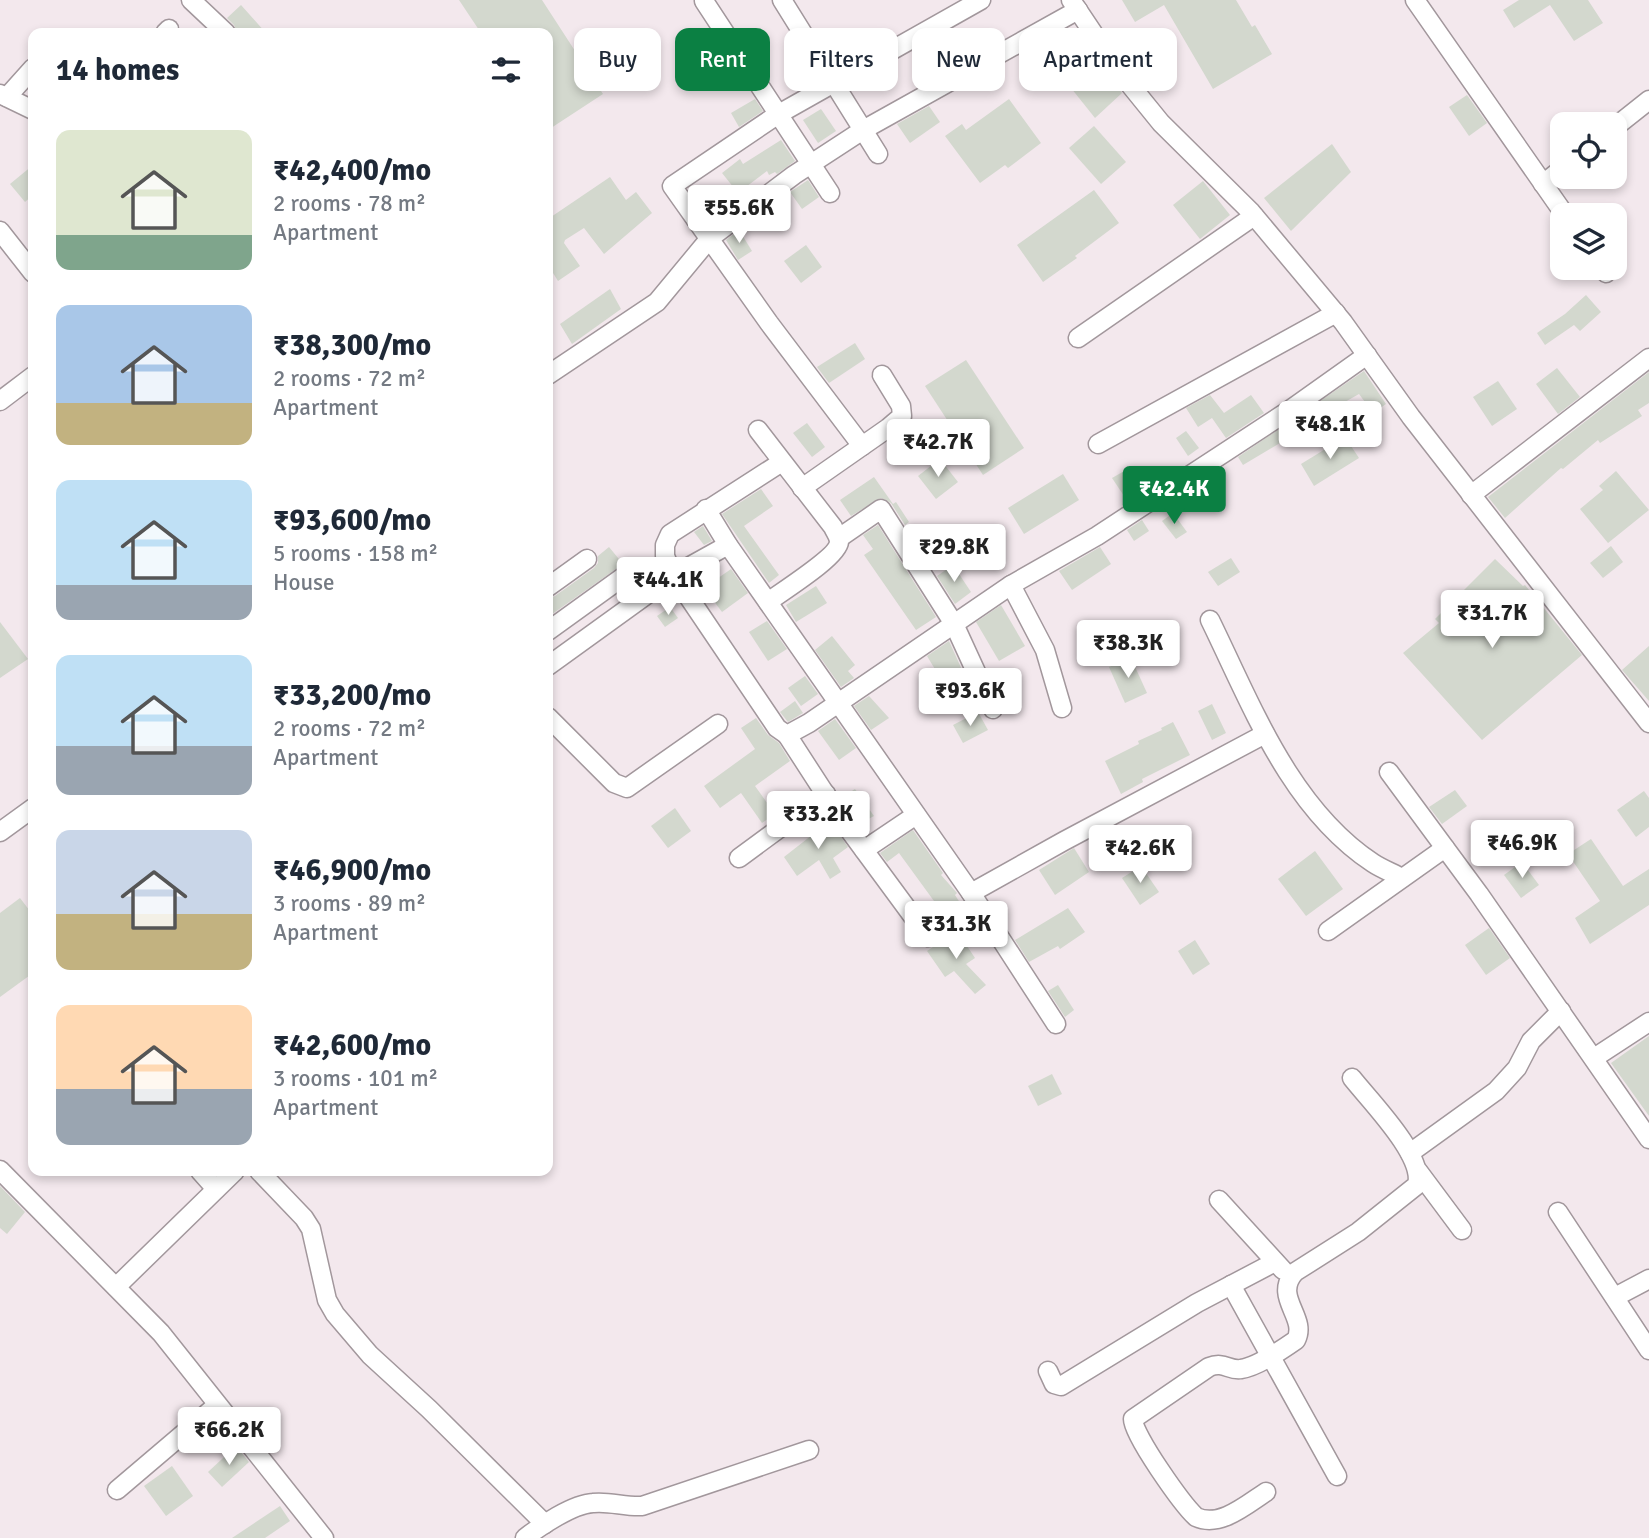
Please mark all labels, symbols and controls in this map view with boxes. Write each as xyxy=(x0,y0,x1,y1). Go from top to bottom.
chip: Buy xyxy=(574,28,661,91)
chip: Rent xyxy=(675,28,770,91)
chip: Filters xyxy=(784,28,898,91)
chip: New xyxy=(912,28,1005,91)
chip: Apartment xyxy=(1019,28,1177,91)
icon: filters xyxy=(487,51,525,89)
text: 14 homes xyxy=(56,52,179,89)
map controls xyxy=(1550,112,1627,280)
button: locate xyxy=(1550,112,1627,189)
text: ₹42,400/mo xyxy=(273,152,431,189)
icon: home xyxy=(112,158,196,242)
pin: ₹55.6K xyxy=(682,186,796,245)
text: 2 rooms · 78 m² xyxy=(273,189,426,218)
text: ₹55.6K xyxy=(704,193,774,222)
button: layers xyxy=(1550,203,1627,280)
text: Apartment xyxy=(273,218,378,247)
text: ₹38,300/mo xyxy=(273,327,431,364)
icon: home xyxy=(112,333,196,417)
text: 2 rooms · 72 m² xyxy=(273,364,426,393)
text: Apartment xyxy=(273,393,378,422)
pin: ₹48.1K xyxy=(1273,402,1387,461)
text: ₹48.1K xyxy=(1295,409,1365,438)
pin: ₹42.7K xyxy=(881,420,995,479)
text: ₹42.7K xyxy=(903,427,973,456)
pin: ₹42.4K xyxy=(1117,466,1231,526)
text: ₹42.4K xyxy=(1139,474,1209,503)
text: ₹93,600/mo xyxy=(273,502,431,539)
icon: home xyxy=(112,508,196,592)
pin: ₹29.8K xyxy=(897,524,1011,584)
text: ₹29.8K xyxy=(919,532,989,561)
text: 5 rooms · 158 m² xyxy=(273,539,438,568)
pin: ₹44.1K xyxy=(611,558,725,617)
text: ₹44.1K xyxy=(633,565,703,594)
text: House xyxy=(273,568,335,597)
pin: ₹31.7K xyxy=(1435,590,1549,650)
text: ₹31.7K xyxy=(1457,598,1527,627)
pin: ₹38.3K xyxy=(1071,620,1185,680)
text: ₹38.3K xyxy=(1093,628,1163,657)
pin: ₹93.6K xyxy=(913,668,1027,728)
text: ₹93.6K xyxy=(935,676,1005,705)
text: ₹33,200/mo xyxy=(273,677,431,714)
icon: home xyxy=(112,683,196,767)
text: 2 rooms · 72 m² xyxy=(273,714,426,743)
text: Apartment xyxy=(273,743,378,772)
pin: ₹33.2K xyxy=(761,792,875,851)
text: ₹33.2K xyxy=(783,799,853,828)
pin: ₹46.9K xyxy=(1465,820,1579,880)
pin: ₹42.6K xyxy=(1083,826,1197,885)
text: ₹46.9K xyxy=(1487,828,1557,857)
text: ₹42.6K xyxy=(1105,833,1175,862)
text: ₹46,900/mo xyxy=(273,852,431,889)
icon: home xyxy=(112,858,196,942)
text: 3 rooms · 89 m² xyxy=(273,889,426,918)
pin: ₹31.3K xyxy=(899,902,1013,961)
text: ₹31.3K xyxy=(921,909,991,938)
text: Apartment xyxy=(273,918,378,947)
text: ₹42,600/mo xyxy=(273,1027,431,1064)
icon: home xyxy=(112,1033,196,1117)
text: 3 rooms · 101 m² xyxy=(273,1064,438,1093)
text: Apartment xyxy=(273,1093,378,1122)
pin: ₹66.2K xyxy=(172,1408,286,1467)
text: ₹66.2K xyxy=(194,1415,264,1444)

